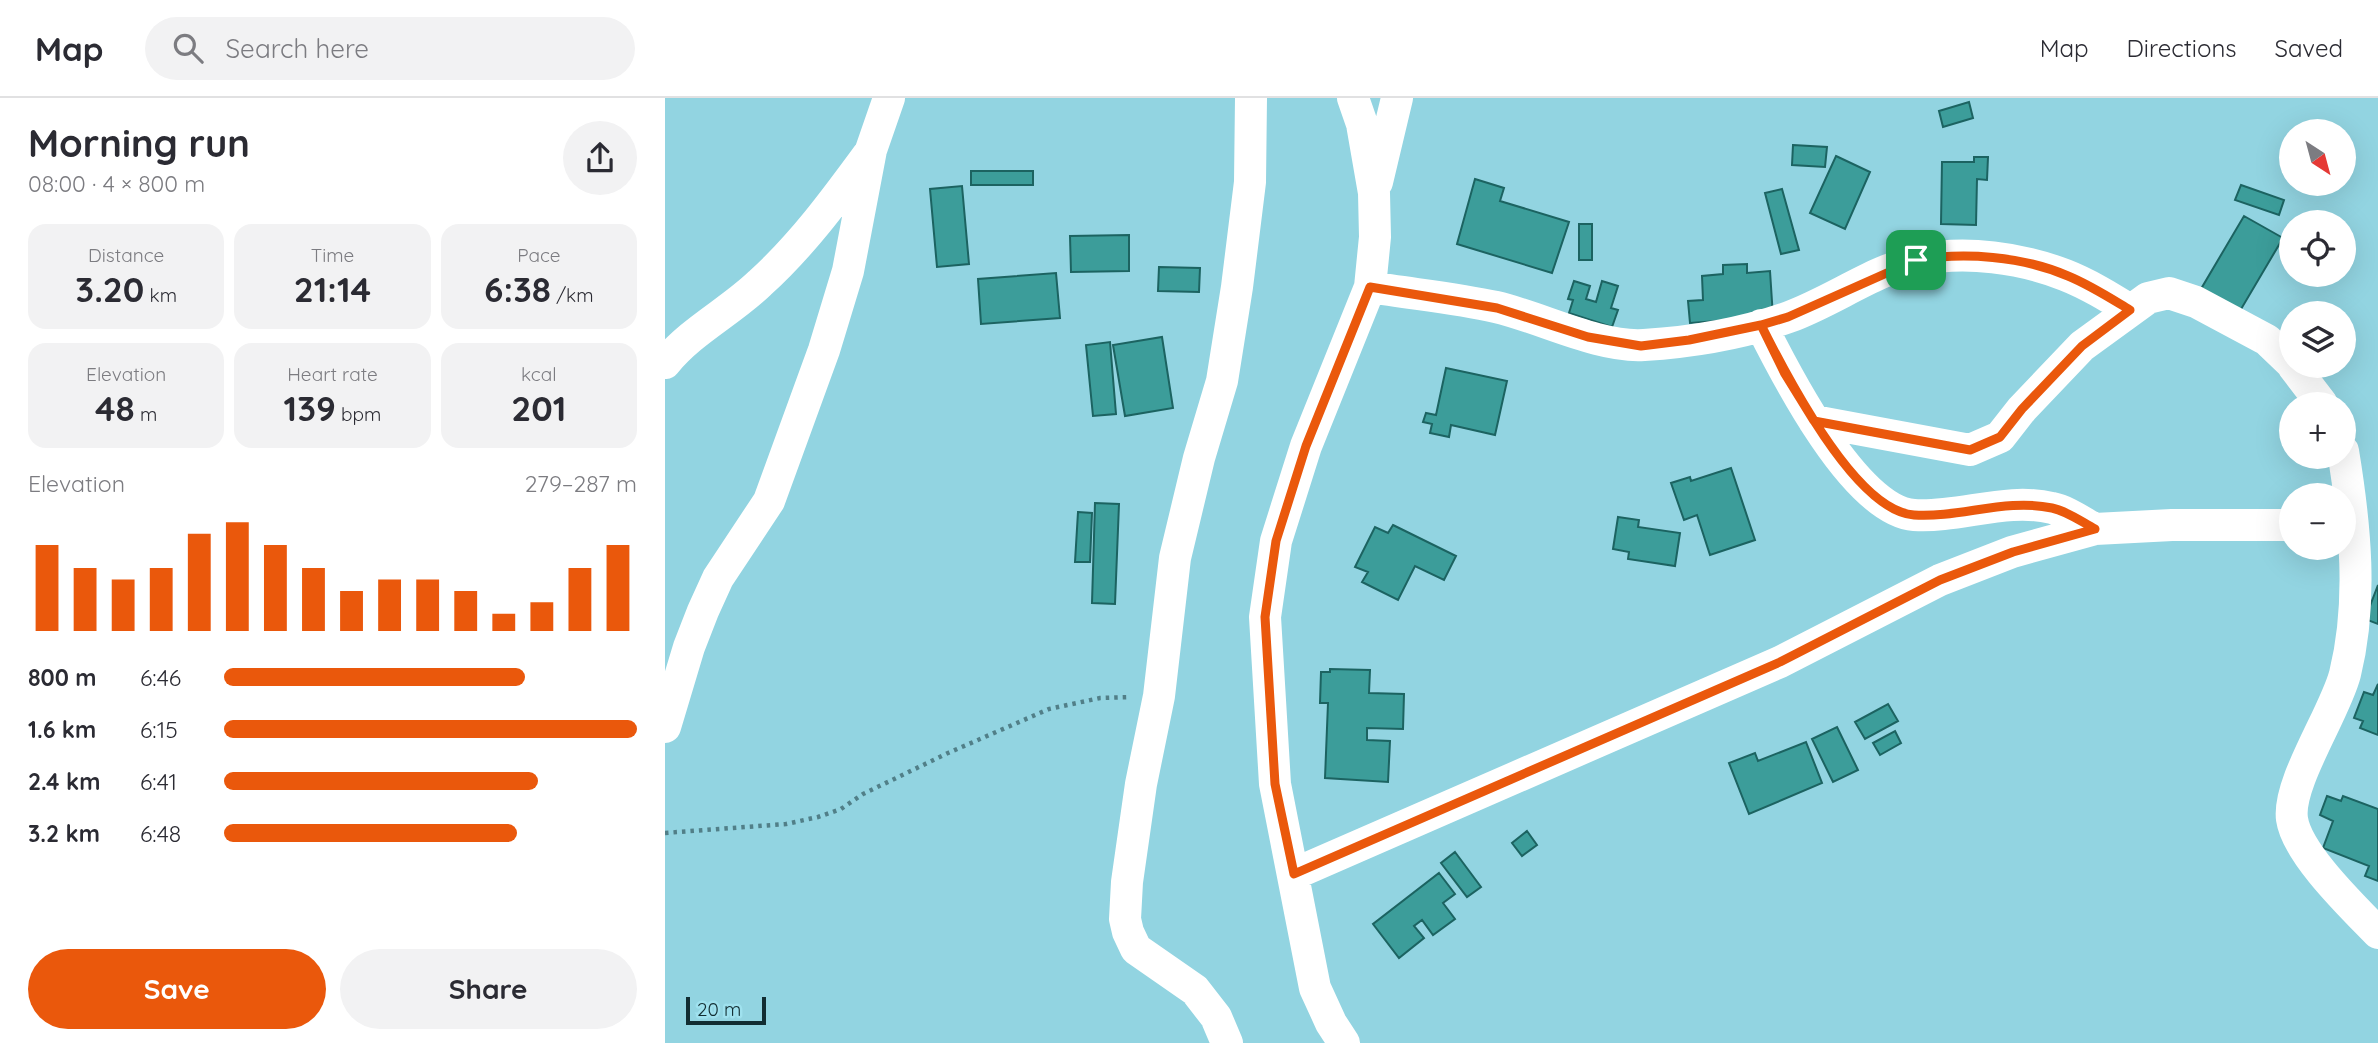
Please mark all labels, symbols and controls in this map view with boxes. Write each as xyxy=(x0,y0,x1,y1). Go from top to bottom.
search box xyxy=(145,17,635,80)
text: Map xyxy=(35,28,103,69)
icon: search xyxy=(169,29,207,67)
text: Search here xyxy=(225,32,369,65)
text: Map xyxy=(2040,33,2089,63)
text: Directions xyxy=(2127,33,2237,63)
text: Saved xyxy=(2275,33,2343,63)
text: Morning run xyxy=(28,119,250,167)
north arrow xyxy=(2279,119,2355,196)
map controls xyxy=(2279,119,2356,560)
button: share xyxy=(563,121,637,195)
text: 08:00 · 4 × 800 m xyxy=(28,169,205,198)
button: locate xyxy=(2279,210,2356,287)
pin xyxy=(1886,230,1946,290)
icon: arrive xyxy=(1897,241,1935,279)
text: Distance xyxy=(88,243,164,267)
text: Time xyxy=(311,243,354,267)
text: Pace xyxy=(517,243,560,267)
text: 3.20 xyxy=(75,267,144,311)
text: 21:14 xyxy=(294,267,371,311)
text: 6:38 xyxy=(484,267,551,311)
text: km xyxy=(144,283,177,307)
text: /km xyxy=(551,283,594,307)
button: layers xyxy=(2279,301,2356,378)
text: Elevation xyxy=(86,362,166,386)
text: Heart rate xyxy=(287,362,378,386)
text: kcal xyxy=(521,362,557,386)
text: 48 xyxy=(95,386,135,430)
text: 139 xyxy=(284,386,336,430)
text: 201 xyxy=(511,386,566,430)
button: + xyxy=(2279,392,2356,469)
text: m xyxy=(135,402,157,426)
text: bpm xyxy=(336,402,381,426)
text: Elevation xyxy=(28,469,125,498)
text: 279–287 m xyxy=(525,469,637,498)
button: − xyxy=(2279,483,2356,560)
text: 800 m xyxy=(28,663,97,692)
text: 6:46 xyxy=(140,663,181,692)
text: 1.6 km xyxy=(28,715,96,744)
text: 6:15 xyxy=(140,715,178,744)
text: 2.4 km xyxy=(28,767,100,796)
text: 6:41 xyxy=(140,767,177,796)
text: 3.2 km xyxy=(28,819,100,848)
text: 6:48 xyxy=(140,819,181,848)
button: Save xyxy=(28,949,326,1029)
button: Share xyxy=(340,949,637,1029)
scale bar xyxy=(686,994,767,1026)
text: 20 m xyxy=(697,997,741,1021)

